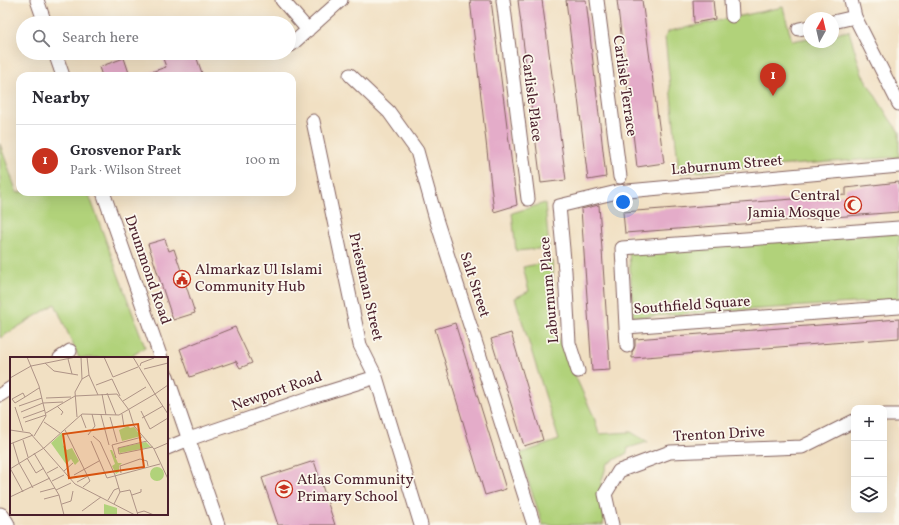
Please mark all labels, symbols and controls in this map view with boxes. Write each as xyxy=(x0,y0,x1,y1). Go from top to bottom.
north arrow xyxy=(803,12,839,48)
search box xyxy=(16,16,296,60)
icon: search xyxy=(30,27,52,49)
text: Search here xyxy=(62,28,139,49)
street label: Carlisle Terrace xyxy=(607,34,641,138)
street label: Carlisle Place xyxy=(515,53,547,143)
pin: 1 xyxy=(760,63,786,96)
text: Nearby xyxy=(32,87,90,110)
text: Grosvenor Park xyxy=(70,141,181,162)
street label: Laburnum Street xyxy=(670,151,784,181)
text: 1 xyxy=(42,152,48,170)
text: 100 m xyxy=(245,152,280,170)
text: Park · Wilson Street xyxy=(70,162,181,180)
place label: Central Jamia Mosque xyxy=(748,186,840,224)
your location xyxy=(613,192,633,212)
mosque icon: Central Jamia Mosque xyxy=(843,195,863,215)
street label: Drummond Road xyxy=(118,212,176,328)
street label: Priestman Street xyxy=(342,231,388,343)
street label: Laburnum Place xyxy=(535,236,565,344)
street label: Salt Street xyxy=(454,250,494,320)
place label: Almarkaz Ul Islami Community Hub xyxy=(195,260,322,298)
public building icon: Almarkaz Ul Islami Community Hub xyxy=(172,269,192,289)
street label: Southfield Square xyxy=(633,291,751,321)
inset map xyxy=(10,357,168,515)
street label: Newport Road xyxy=(229,367,325,417)
map controls xyxy=(851,405,887,513)
button: + xyxy=(851,405,887,441)
street label: Trenton Drive xyxy=(672,422,766,448)
button: − xyxy=(851,441,887,477)
place label: Atlas Community Primary School xyxy=(297,470,414,508)
button: layers xyxy=(851,477,887,513)
school or university icon: Atlas Community Primary School xyxy=(274,479,294,499)

